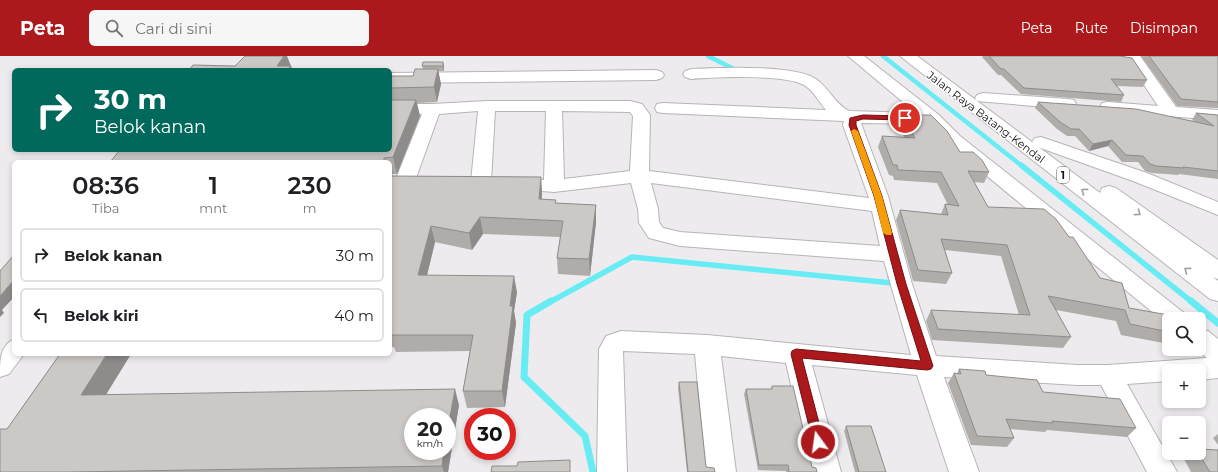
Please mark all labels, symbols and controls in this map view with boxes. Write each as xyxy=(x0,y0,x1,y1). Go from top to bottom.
search box xyxy=(89,10,369,46)
text: Peta xyxy=(20,17,65,40)
icon: search xyxy=(103,17,125,39)
text: Cari di sini xyxy=(135,19,212,38)
text: Peta xyxy=(1021,19,1053,37)
text: Rute xyxy=(1075,19,1108,37)
text: Disimpan xyxy=(1130,19,1198,37)
street label: Jalan Raya Batang-Kendal xyxy=(923,67,1048,166)
text: 30 m xyxy=(94,82,167,116)
icon: right xyxy=(28,84,80,136)
pin xyxy=(888,101,922,135)
icon: arrive xyxy=(894,107,916,129)
text: Belok kanan xyxy=(94,116,206,138)
road number: 1 xyxy=(1057,167,1069,183)
text: 08:36 xyxy=(72,171,139,200)
text: 1 xyxy=(209,171,218,200)
text: 230 xyxy=(288,171,332,200)
one-way arrow xyxy=(1081,189,1088,196)
text: Tiba xyxy=(92,200,119,216)
text: mnt xyxy=(199,200,227,216)
text: m xyxy=(303,200,317,216)
one-way arrow xyxy=(1134,208,1141,216)
icon: right xyxy=(30,244,52,266)
text: Belok kanan xyxy=(64,246,162,265)
text: 30 m xyxy=(336,246,374,265)
one-way arrow xyxy=(1184,267,1191,274)
icon: left xyxy=(30,304,52,326)
text: Belok kiri xyxy=(64,306,139,325)
text: 40 m xyxy=(334,306,374,325)
map controls xyxy=(1162,312,1206,460)
button: search xyxy=(1162,312,1206,356)
button: + xyxy=(1162,364,1206,408)
speed limit sign: 30 xyxy=(464,408,516,460)
button: − xyxy=(1162,416,1206,460)
text: 20 xyxy=(417,417,443,441)
position arrow xyxy=(797,421,839,463)
text: km/h xyxy=(417,437,443,450)

